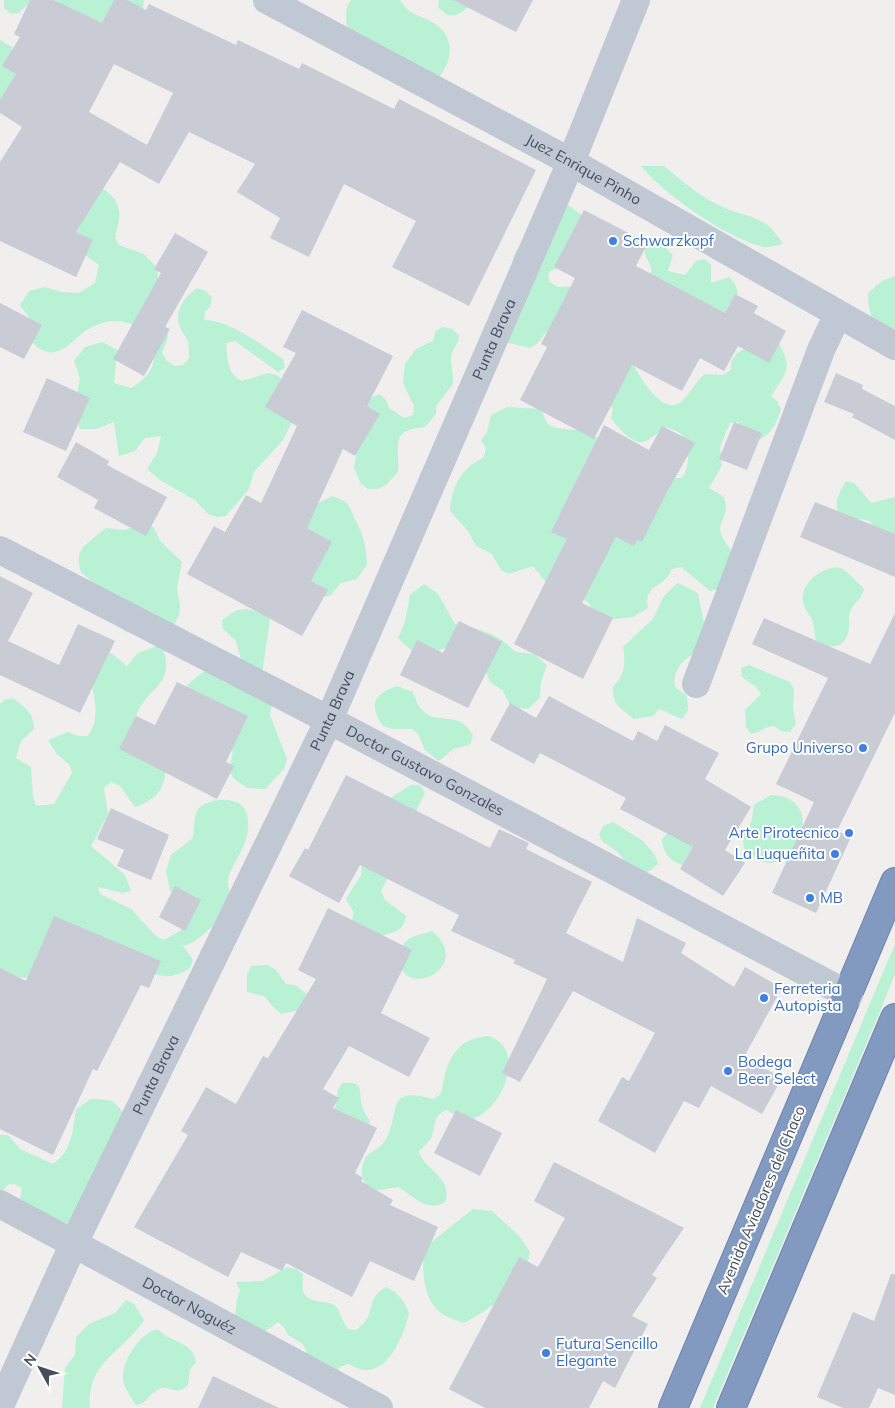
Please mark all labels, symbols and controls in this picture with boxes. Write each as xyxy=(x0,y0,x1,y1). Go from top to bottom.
street label: Juez Enrique Pinho xyxy=(522,130,645,209)
place label: Schwarzkopf xyxy=(623,231,715,250)
marker: Schwarzkopf xyxy=(607,235,619,247)
street label: Punta Brava xyxy=(468,295,520,382)
street label: Punta Brava xyxy=(305,667,359,754)
street label: Doctor Gustavo Gonzales xyxy=(343,721,508,820)
place label: Grupo Universo xyxy=(746,738,853,757)
marker: Grupo Universo xyxy=(857,742,869,754)
place label: Arte Pirotecnico xyxy=(729,823,839,842)
marker: Arte Pirotecnico xyxy=(843,827,855,839)
place label: La Luqueñita xyxy=(735,844,825,863)
marker: La Luqueñita xyxy=(829,848,841,860)
place label: MB xyxy=(820,888,843,907)
marker: MB xyxy=(804,892,816,904)
place label: Ferreteria Autopista xyxy=(774,979,842,1015)
marker: Ferreteria Autopista xyxy=(758,992,770,1004)
street label: Punta Brava xyxy=(128,1032,183,1118)
place label: Bodega Beer Select xyxy=(738,1052,816,1088)
marker: Bodega Beer Select xyxy=(722,1065,734,1077)
street label: Avenida Aviadores del Chaco xyxy=(712,1103,809,1297)
street label: Doctor Noguéz xyxy=(139,1272,240,1339)
place label: Futura Sencillo Elegante xyxy=(556,1334,658,1370)
north arrow xyxy=(15,1343,65,1393)
marker: Futura Sencillo Elegante xyxy=(540,1347,552,1359)
text: N xyxy=(20,1350,40,1369)

